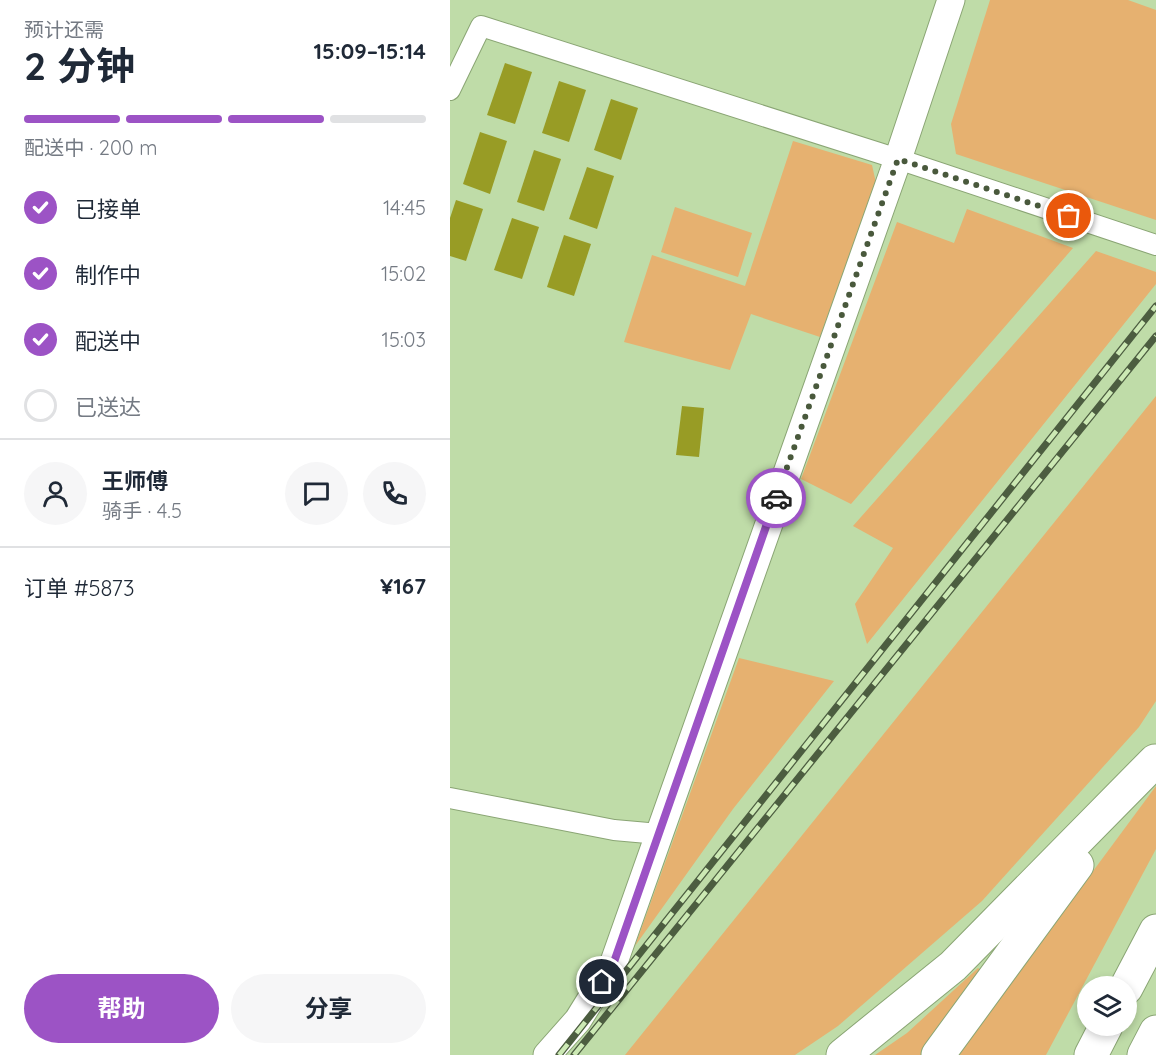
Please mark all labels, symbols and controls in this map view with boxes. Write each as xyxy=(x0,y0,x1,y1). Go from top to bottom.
text: 预计还需 xyxy=(24,17,104,42)
text: 15:09–15:14 xyxy=(314,37,426,65)
text: 2 分钟 xyxy=(24,41,135,90)
text: 配送中 · 200 m xyxy=(24,135,157,160)
pin xyxy=(1043,190,1094,241)
icon: check xyxy=(24,191,57,224)
text: 已接单 xyxy=(75,195,141,223)
text: 14:45 xyxy=(383,195,426,220)
icon: bag xyxy=(1052,199,1085,232)
icon: check xyxy=(24,257,57,290)
text: 制作中 xyxy=(75,261,141,289)
text: 15:02 xyxy=(381,261,426,286)
icon: check xyxy=(24,323,57,356)
text: 配送中 xyxy=(75,327,141,355)
text: 15:03 xyxy=(382,327,426,352)
text: 已送达 xyxy=(75,393,141,421)
button: person xyxy=(24,462,87,525)
button: chat xyxy=(285,462,348,525)
button: phone xyxy=(363,462,426,525)
text: 王师傅 xyxy=(102,467,168,495)
courier xyxy=(746,468,806,528)
icon: car xyxy=(760,482,793,515)
text: 骑手 · 4.5 xyxy=(102,498,182,523)
text: ¥167 xyxy=(380,572,426,600)
text: 订单 #5873 xyxy=(24,574,134,602)
pin xyxy=(576,956,627,1007)
icon: home xyxy=(585,965,618,998)
button: 帮助 xyxy=(24,974,219,1043)
button: 分享 xyxy=(231,974,426,1043)
map controls xyxy=(1077,976,1137,1036)
button: layers xyxy=(1077,976,1137,1036)

